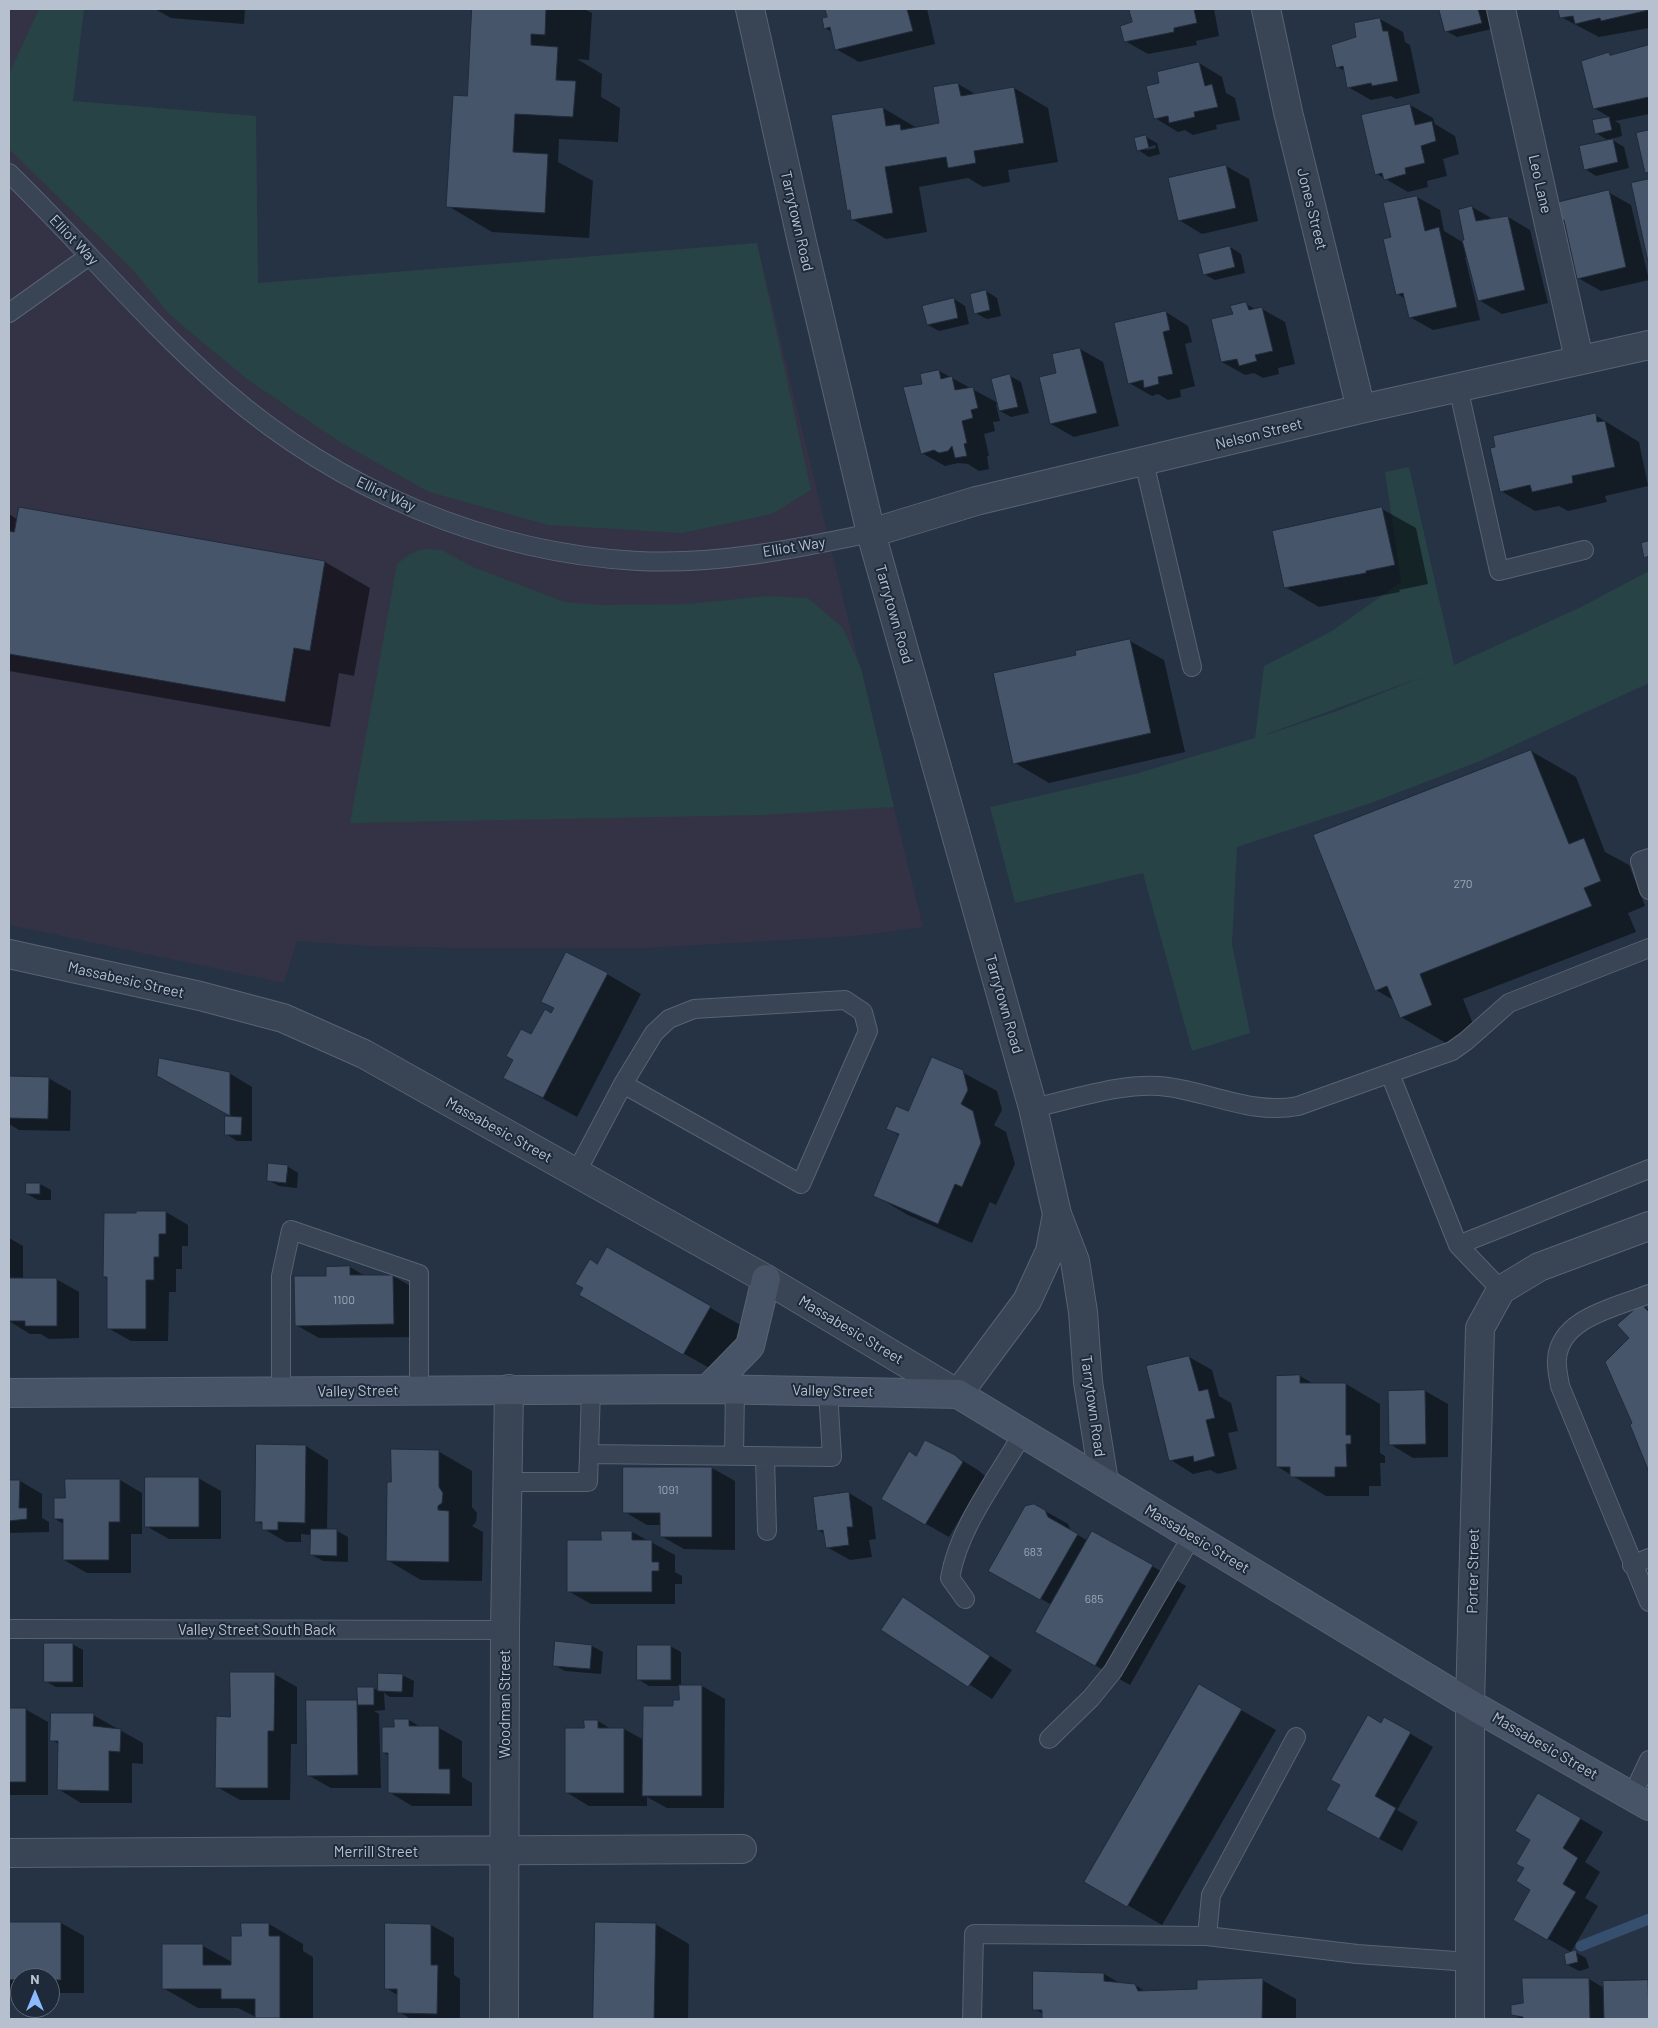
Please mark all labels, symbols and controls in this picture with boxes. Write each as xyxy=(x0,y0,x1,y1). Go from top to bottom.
street label: Leo Lane xyxy=(1524,153,1556,215)
street label: Jones Street xyxy=(1293,166,1331,252)
street label: Tarrytown Road xyxy=(777,169,817,273)
street label: Elliot Way xyxy=(46,211,102,269)
street label: Nelson Street xyxy=(1214,415,1304,453)
street label: Elliot Way xyxy=(354,472,418,516)
street label: Elliot Way xyxy=(761,533,827,561)
street label: Tarrytown Road xyxy=(871,562,917,666)
house number: 270 xyxy=(1454,877,1472,891)
street label: Tarrytown Road xyxy=(981,952,1027,1056)
street label: Massabesic Street xyxy=(66,958,186,1002)
street label: Massabesic Street xyxy=(443,1093,555,1167)
street label: Massabesic Street xyxy=(795,1292,907,1368)
house number: 1100 xyxy=(333,1293,355,1307)
street label: Tarrytown Road xyxy=(1077,1354,1109,1458)
street label: Valley Street xyxy=(317,1381,399,1401)
street label: Valley Street xyxy=(792,1381,874,1401)
house number: 1091 xyxy=(657,1483,679,1497)
street label: Massabesic Street xyxy=(1141,1501,1253,1577)
street label: Porter Street xyxy=(1463,1528,1483,1614)
house number: 683 xyxy=(1024,1545,1042,1559)
house number: 685 xyxy=(1085,1592,1103,1606)
street label: Valley Street South Back xyxy=(178,1621,336,1639)
street label: Woodman Street xyxy=(496,1649,514,1759)
street label: Massabesic Street xyxy=(1489,1708,1601,1784)
street label: Merrill Street xyxy=(334,1843,418,1861)
north arrow xyxy=(10,1968,60,2018)
text: N xyxy=(30,1970,40,1987)

